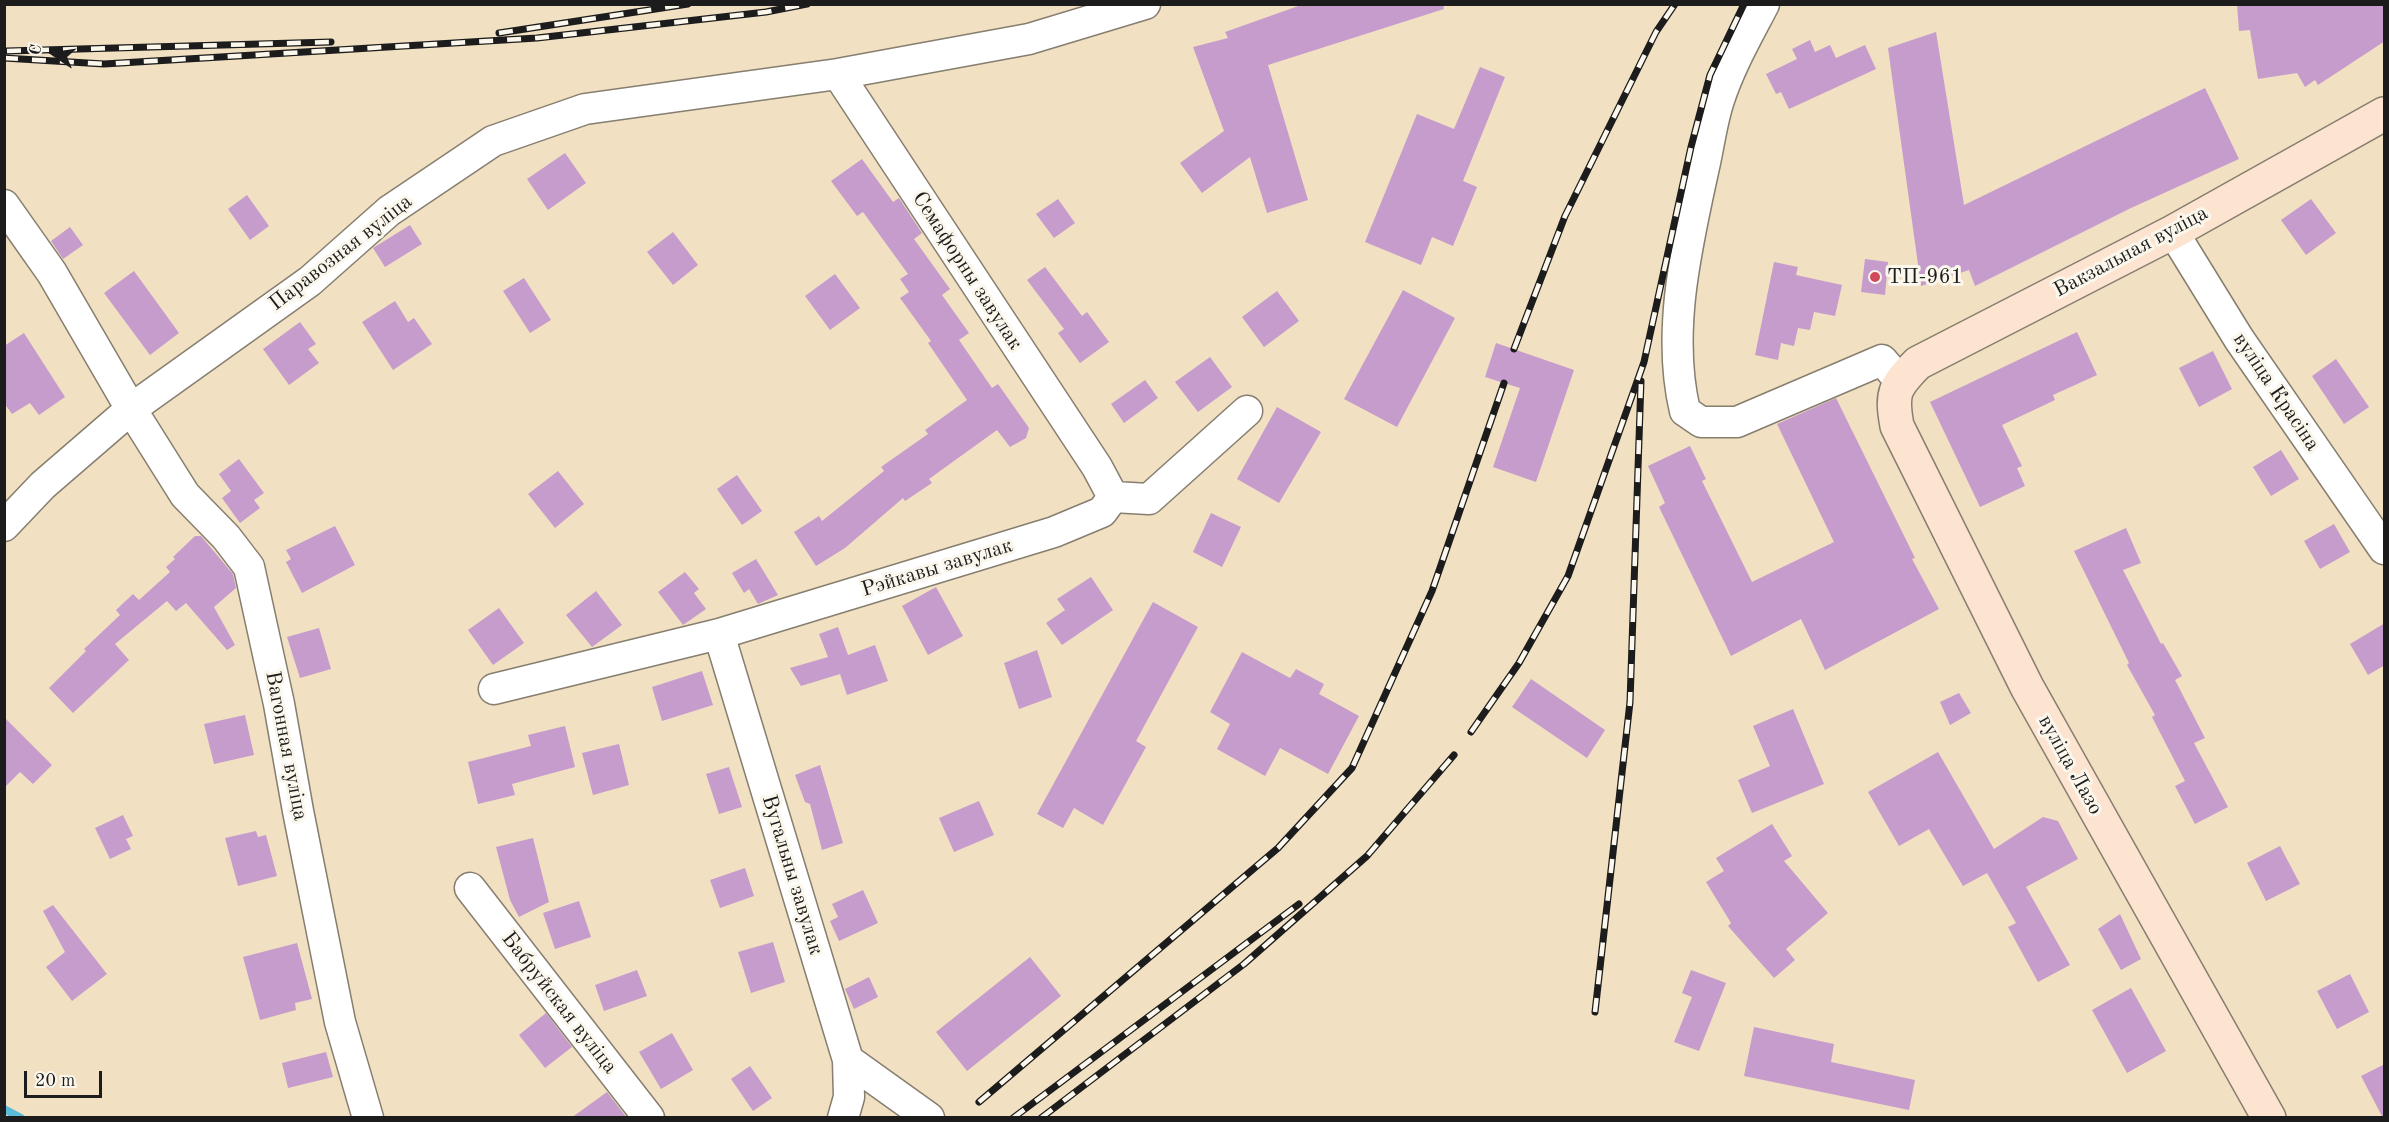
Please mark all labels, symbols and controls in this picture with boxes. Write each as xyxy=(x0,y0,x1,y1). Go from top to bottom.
north arrow xyxy=(24,24,84,84)
text: С xyxy=(27,43,45,57)
street label: Семафорны завулак xyxy=(906,187,1028,355)
street label: Паравозная вуліца xyxy=(264,189,418,317)
street label: Вакзальная вуліца xyxy=(2050,201,2212,303)
place label: ТП-961 xyxy=(1887,264,1963,290)
marker: ТП-961 xyxy=(1868,270,1882,284)
street label: вуліца Красіна xyxy=(2227,328,2325,456)
street label: Рэйкавы завулак xyxy=(858,533,1016,603)
street label: Вагонная вуліца xyxy=(259,669,313,823)
street label: вуліца Лазо xyxy=(2032,711,2108,819)
street label: Вугальны завулак xyxy=(756,792,828,958)
street label: Бабруйская вуліца xyxy=(496,927,622,1079)
scale bar xyxy=(27,1059,105,1097)
text: 20 m xyxy=(35,1072,75,1090)

